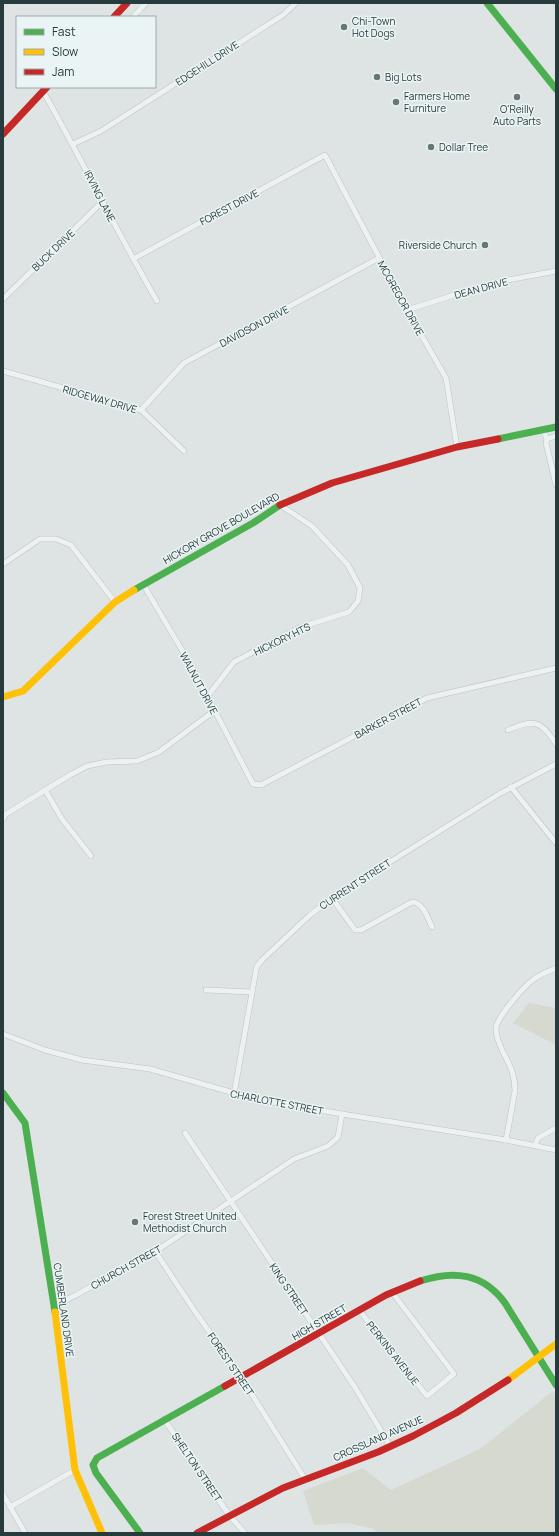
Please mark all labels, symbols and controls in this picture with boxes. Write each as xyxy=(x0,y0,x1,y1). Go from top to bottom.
place label: Chi-Town Hot Dogs xyxy=(352,14,395,40)
legend xyxy=(16,16,156,88)
marker: Chi-Town Hot Dogs xyxy=(339,22,349,32)
text: Fast xyxy=(52,23,76,40)
street label: EDGEHILL DRIVE xyxy=(173,37,242,89)
text: Slow xyxy=(52,43,78,60)
text: Jam xyxy=(52,63,74,80)
place label: Big Lots xyxy=(385,70,422,84)
marker: Big Lots xyxy=(372,72,382,82)
place label: Farmers Home Furniture xyxy=(404,89,470,115)
marker: O'Reilly Auto Parts xyxy=(512,92,522,102)
marker: Farmers Home Furniture xyxy=(391,97,401,107)
place label: O'Reilly Auto Parts xyxy=(493,102,541,128)
place label: Dollar Tree xyxy=(439,140,488,154)
marker: Dollar Tree xyxy=(426,142,436,152)
street label: IRVING LANE xyxy=(81,167,119,225)
street label: FOREST DRIVE xyxy=(197,185,261,228)
street label: BUCK DRIVE xyxy=(28,226,78,274)
place label: Riverside Church xyxy=(399,238,477,252)
marker: Riverside Church xyxy=(480,240,490,250)
street label: MCGREGOR DRIVE xyxy=(375,258,428,338)
street label: DEAN DRIVE xyxy=(453,274,510,302)
street label: DAVIDSON DRIVE xyxy=(217,302,291,350)
street label: RIDGEWAY DRIVE xyxy=(61,382,139,416)
street label: HICKORY GROVE BOULEVARD xyxy=(160,489,282,567)
street label: HICKORY HTS xyxy=(251,619,313,659)
street label: WALNUT DRIVE xyxy=(177,649,221,717)
street label: BARKER STREET xyxy=(352,694,424,742)
street label: CURRENT STREET xyxy=(316,856,394,912)
street label: CHARLOTTE STREET xyxy=(229,1086,325,1118)
place label: Forest Street United Methodist Church xyxy=(143,1209,237,1235)
marker: Forest Street United Methodist Church xyxy=(130,1217,140,1227)
street label: CHURCH STREET xyxy=(88,1242,164,1292)
street label: KING STREET xyxy=(266,1260,312,1318)
street label: CUMBERLAND DRIVE xyxy=(50,1262,78,1358)
street label: HIGH STREET xyxy=(289,1301,349,1343)
street label: PERKINS AVENUE xyxy=(363,1318,423,1388)
street label: FOREST STREET xyxy=(205,1330,257,1398)
street label: CROSSLAND AVENUE xyxy=(331,1412,425,1464)
street label: SHELTON STREET xyxy=(169,1430,225,1504)

